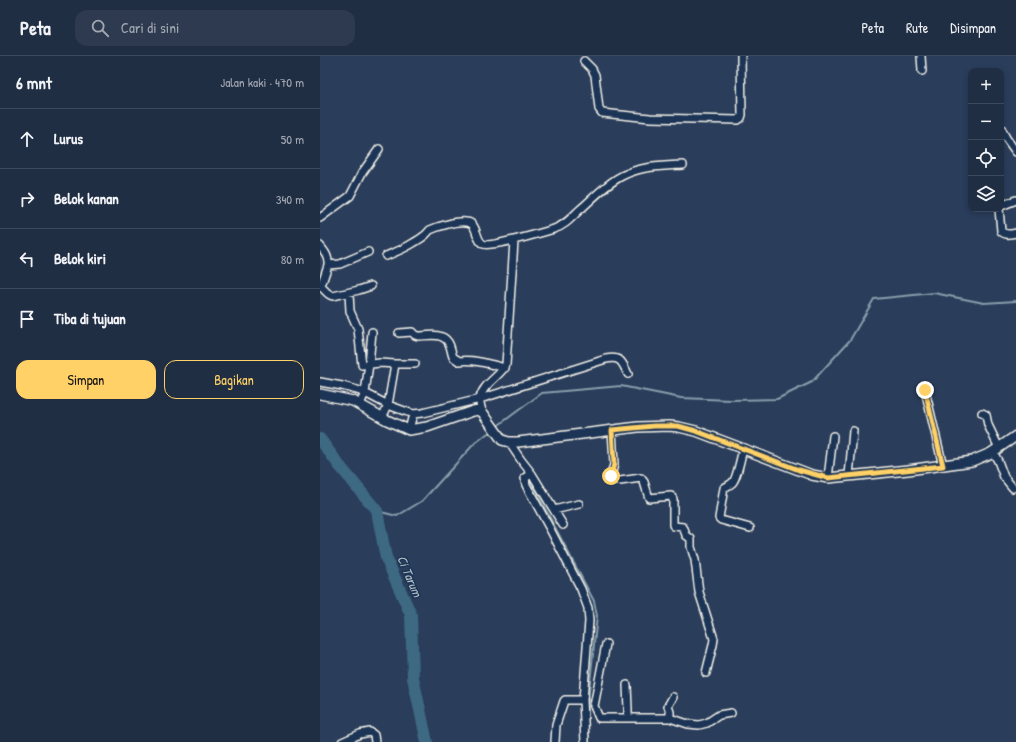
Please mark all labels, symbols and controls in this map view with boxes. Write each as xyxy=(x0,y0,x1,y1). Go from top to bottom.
search box xyxy=(75,10,355,46)
text: Peta xyxy=(20,15,51,41)
icon: search xyxy=(89,17,111,39)
text: Cari di sini xyxy=(121,17,179,38)
text: Peta xyxy=(861,18,884,37)
text: Rute xyxy=(906,18,928,37)
text: Disimpan xyxy=(950,18,996,37)
map controls xyxy=(968,68,1004,212)
button: + xyxy=(968,68,1004,104)
text: 6 mnt xyxy=(16,71,52,94)
text: Jalan kaki · 470 m xyxy=(220,73,304,91)
button: − xyxy=(968,104,1004,140)
icon: ahead xyxy=(16,128,38,150)
text: Lurus xyxy=(54,128,83,149)
text: 50 m xyxy=(281,130,304,148)
button: locate xyxy=(968,140,1004,176)
button: layers xyxy=(968,176,1004,212)
icon: right xyxy=(16,188,38,210)
text: Belok kanan xyxy=(54,188,119,209)
text: 340 m xyxy=(276,190,304,208)
icon: left xyxy=(16,248,38,270)
text: Belok kiri xyxy=(54,248,106,269)
text: 80 m xyxy=(281,250,304,268)
icon: arrive xyxy=(16,308,38,330)
text: Tiba di tujuan xyxy=(54,308,126,329)
button: Simpan xyxy=(16,360,156,399)
button: Bagikan xyxy=(164,360,304,399)
route end xyxy=(916,381,934,399)
route start xyxy=(602,467,620,485)
water label: Ci Tarum xyxy=(393,553,427,600)

